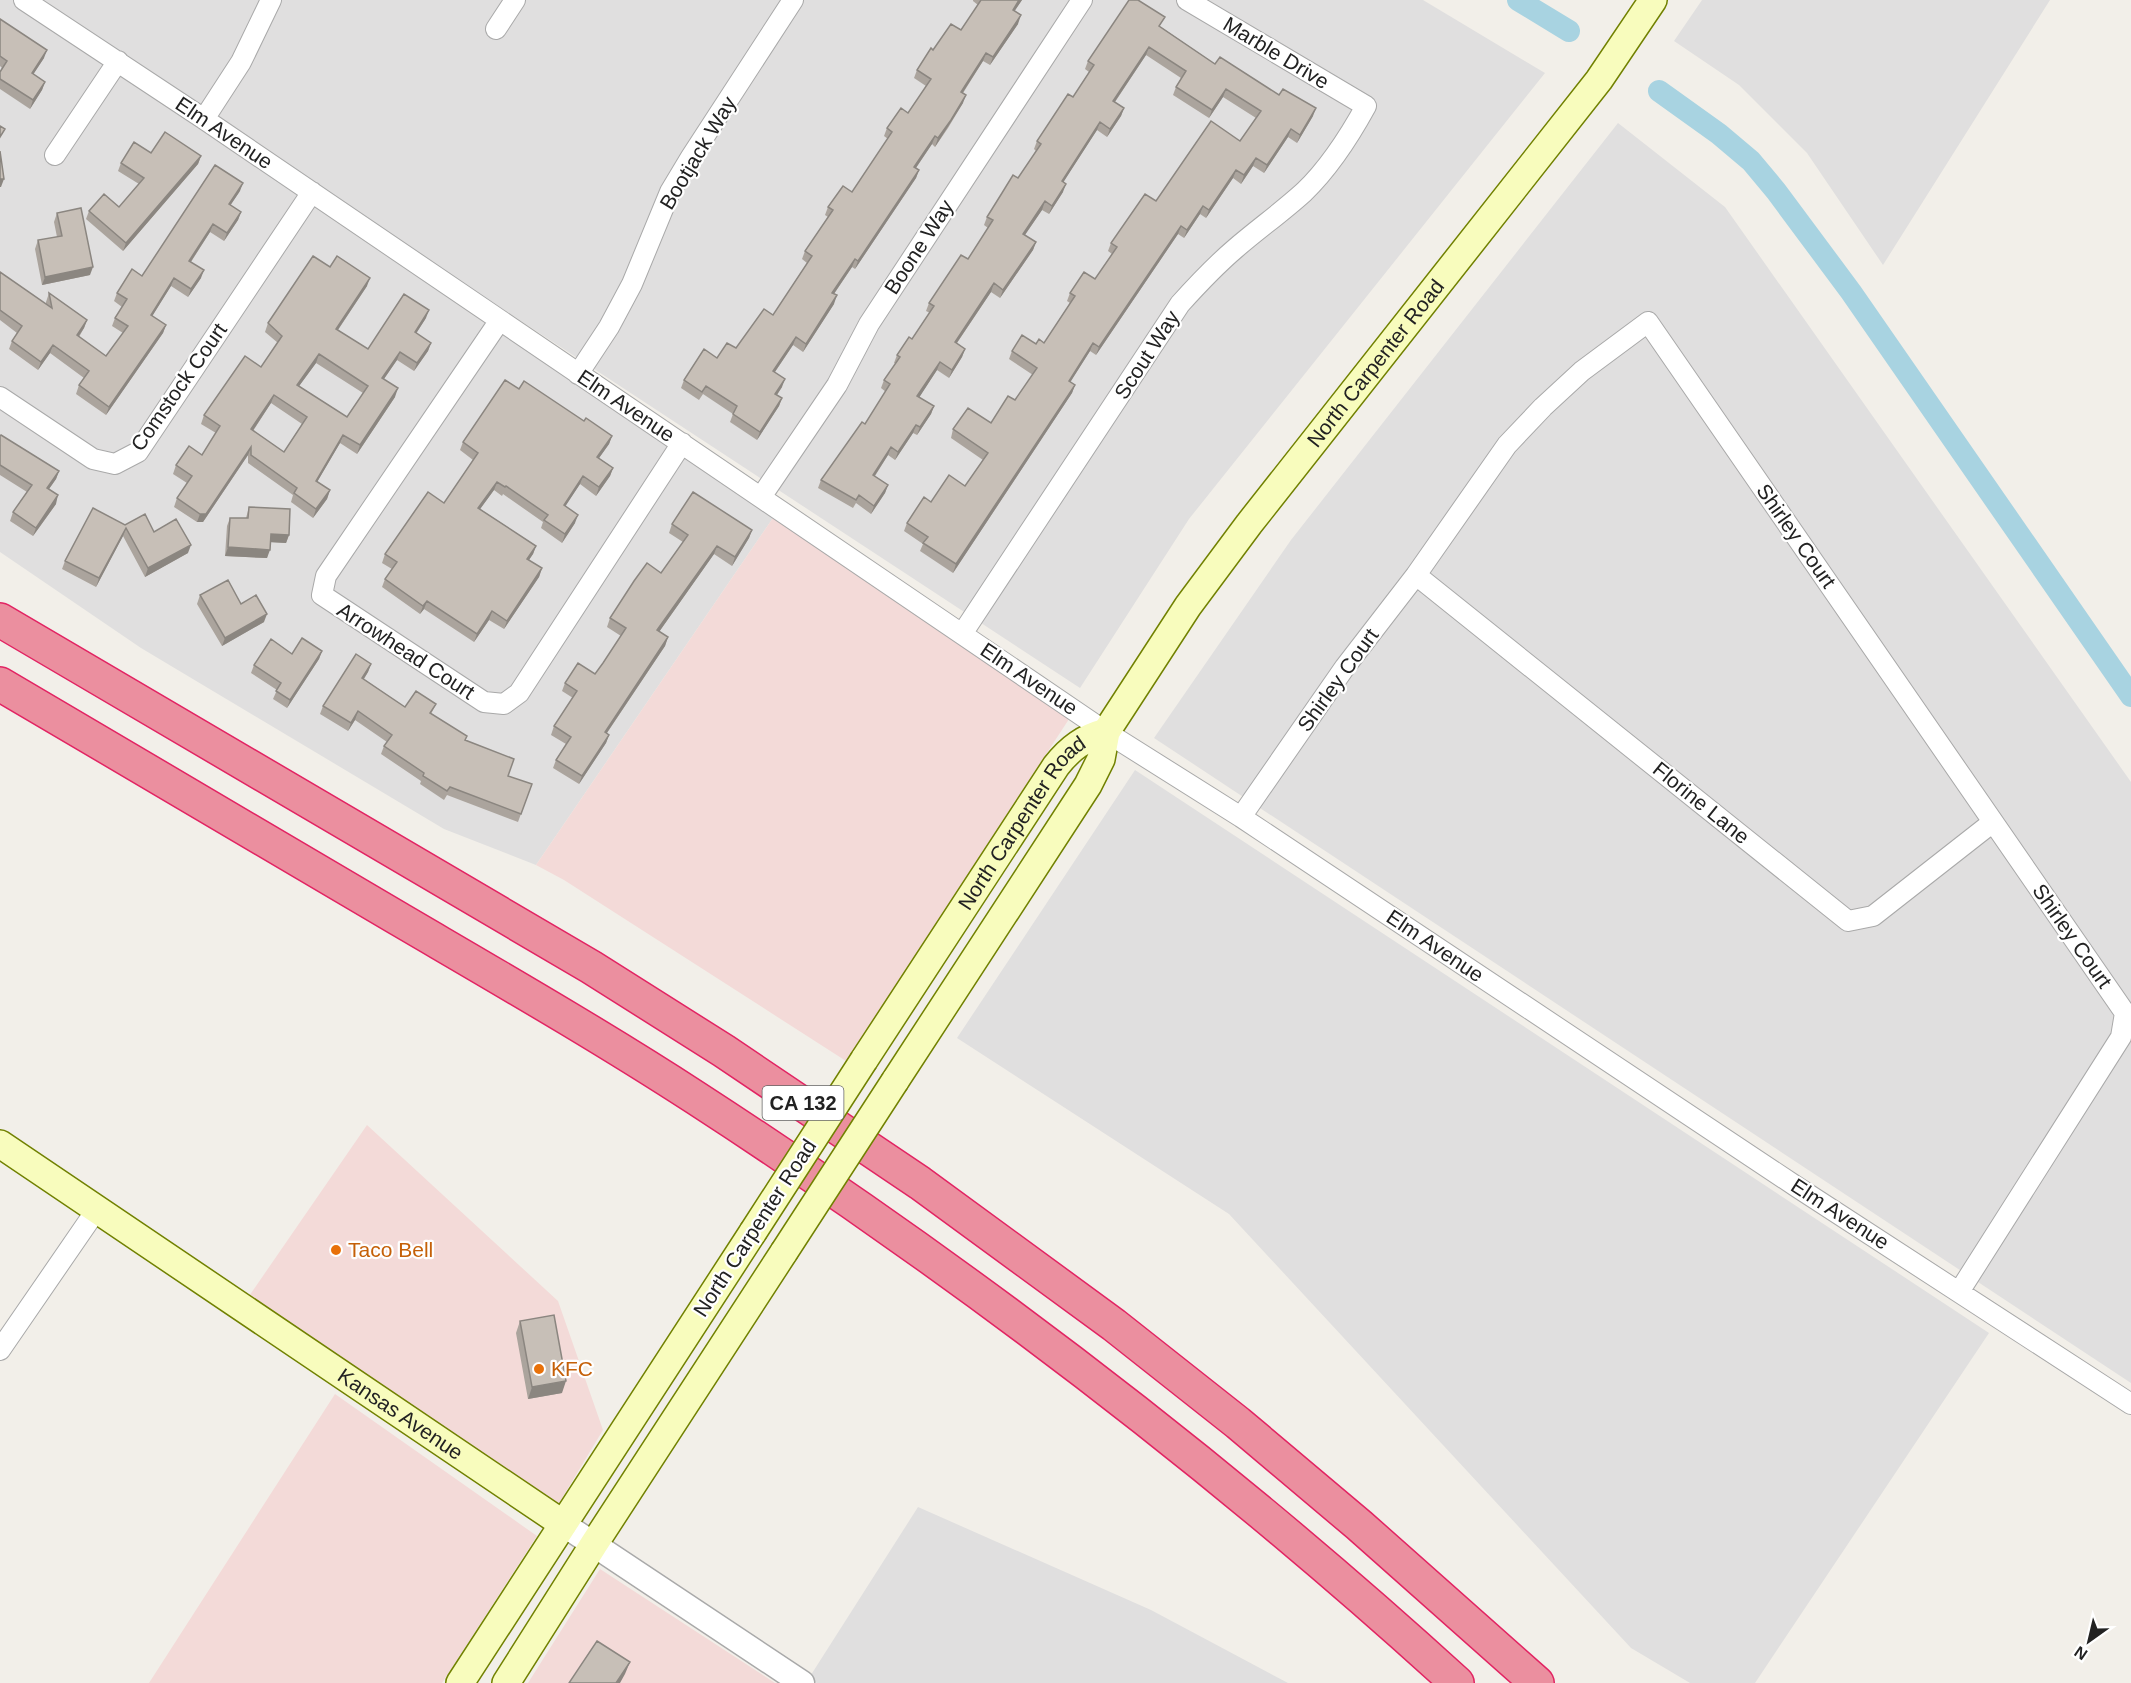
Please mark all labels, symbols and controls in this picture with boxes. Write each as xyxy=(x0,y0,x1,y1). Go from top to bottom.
street label: Marble Drive xyxy=(1219,12,1333,93)
street label: Elm Avenue xyxy=(172,92,277,173)
street label: Bootjack Way xyxy=(655,92,741,213)
street label: Boone Way xyxy=(880,195,958,298)
street label: North Carpenter Road xyxy=(1302,275,1448,451)
street label: Scout Way xyxy=(1109,306,1184,403)
street label: Comstock Court xyxy=(126,318,231,455)
street label: Elm Avenue xyxy=(574,365,679,446)
street label: Shirley Court xyxy=(1752,479,1841,592)
street label: Arrowhead Court xyxy=(333,598,479,704)
street label: Shirley Court xyxy=(1293,624,1383,736)
street label: Elm Avenue xyxy=(977,638,1082,719)
street label: North Carpenter Road xyxy=(953,731,1089,914)
street label: Florine Lane xyxy=(1649,757,1754,848)
street label: Shirley Court xyxy=(2028,879,2117,992)
street label: Elm Avenue xyxy=(1383,905,1488,986)
road number: CA 132 xyxy=(762,1086,844,1120)
street label: North Carpenter Road xyxy=(689,1135,820,1321)
street label: Elm Avenue xyxy=(1787,1174,1893,1254)
place label: Taco Bell xyxy=(348,1238,433,1261)
marker: Taco Bell xyxy=(329,1243,343,1257)
place label: KFC xyxy=(551,1357,593,1380)
marker: KFC xyxy=(532,1362,546,1376)
street label: Kansas Avenue xyxy=(334,1364,467,1464)
north arrow xyxy=(2059,1611,2119,1671)
text: N xyxy=(2071,1643,2090,1663)

